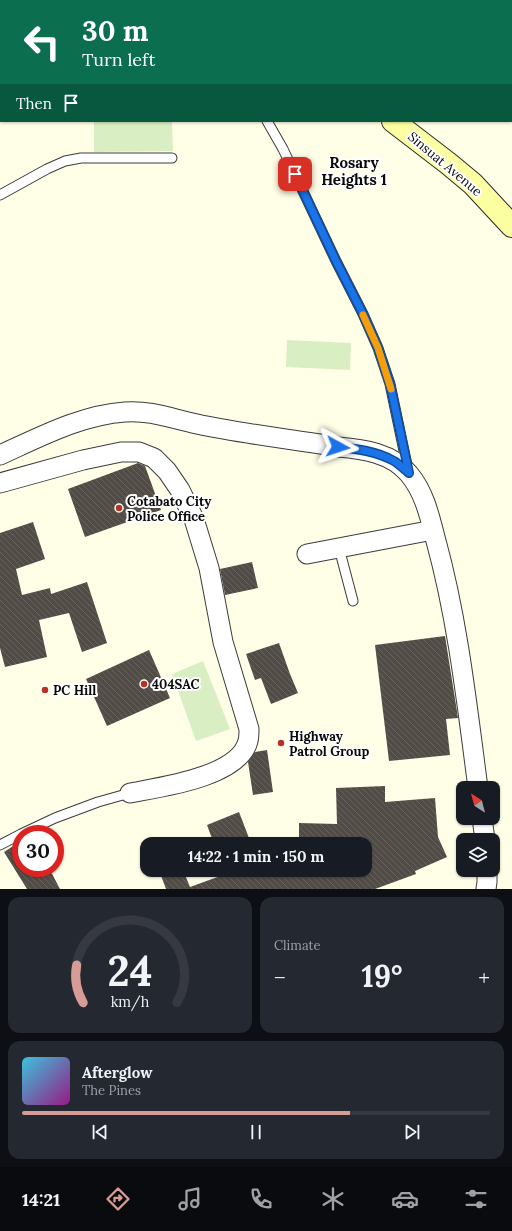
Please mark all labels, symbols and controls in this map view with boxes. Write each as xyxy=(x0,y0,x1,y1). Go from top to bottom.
text: 30 m xyxy=(82,13,149,49)
icon: left xyxy=(16,16,68,68)
text: Turn left xyxy=(82,48,155,71)
icon: arrive xyxy=(60,92,82,114)
text: Then xyxy=(16,94,52,113)
street label: Sinsuat Avenue xyxy=(404,128,486,200)
district label: Rosary Heights 1 xyxy=(321,153,387,189)
pin xyxy=(278,157,312,191)
icon: arrive xyxy=(284,163,306,185)
position arrow xyxy=(317,426,359,468)
place label: Cotabato City Police Office xyxy=(127,493,212,525)
marker: Cotabato City Police Office xyxy=(114,503,124,513)
place label: 404SAC xyxy=(152,676,200,693)
marker: 404SAC xyxy=(139,679,149,689)
place label: PC Hill xyxy=(53,682,96,699)
marker: PC Hill xyxy=(40,685,50,695)
place label: Highway Patrol Group xyxy=(289,728,369,760)
marker: Highway Patrol Group xyxy=(276,738,286,748)
north arrow xyxy=(456,781,500,825)
map controls xyxy=(456,781,500,877)
speed limit sign: 30 xyxy=(12,825,64,877)
button: layers xyxy=(456,833,500,877)
text: 14:22 · 1 min · 150 m xyxy=(188,847,324,866)
text: Climate xyxy=(274,937,321,954)
text: 24 xyxy=(108,944,152,997)
text: 19° xyxy=(362,957,402,995)
text: − xyxy=(274,963,286,991)
text: + xyxy=(478,963,490,991)
text: km/h xyxy=(111,993,150,1012)
text: Afterglow xyxy=(82,1063,152,1082)
text: The Pines xyxy=(82,1082,141,1099)
icon: previous xyxy=(89,1121,111,1143)
icon: pause xyxy=(245,1121,267,1143)
icon: next xyxy=(401,1121,423,1143)
icon: directions xyxy=(104,1185,132,1213)
icon: music xyxy=(176,1185,204,1213)
icon: phone xyxy=(247,1185,275,1213)
icon: climate xyxy=(319,1185,347,1213)
icon: car xyxy=(391,1185,419,1213)
icon: filters xyxy=(462,1185,490,1213)
text: 14:21 xyxy=(22,1188,60,1211)

